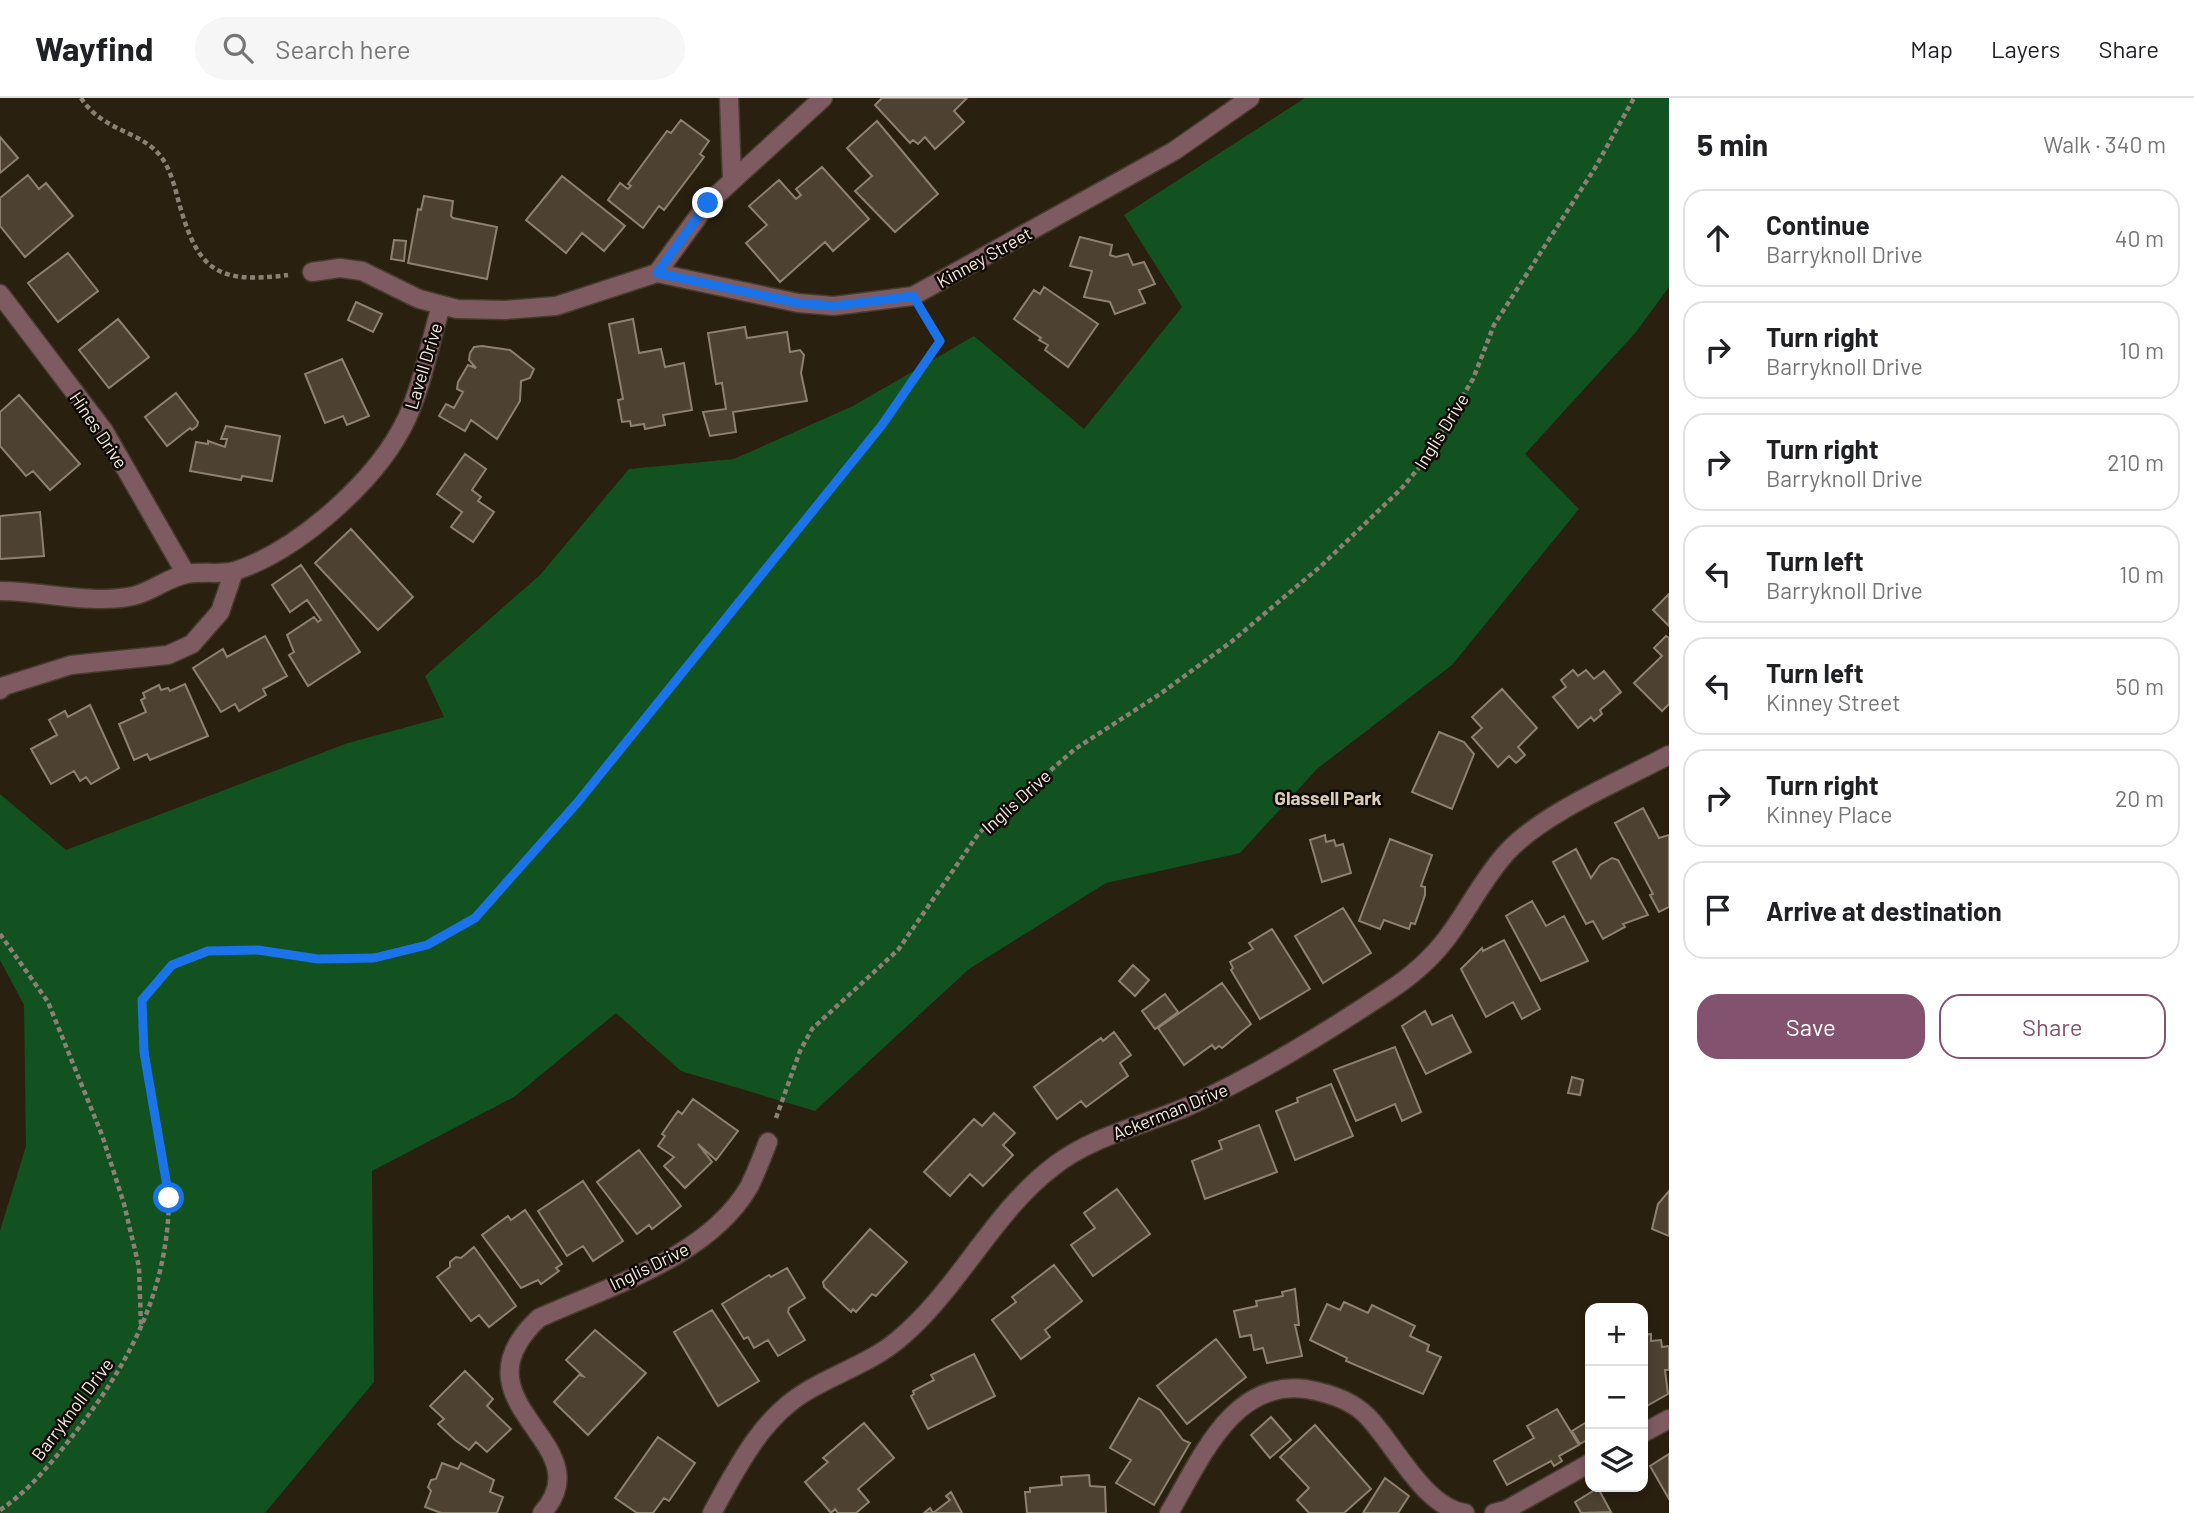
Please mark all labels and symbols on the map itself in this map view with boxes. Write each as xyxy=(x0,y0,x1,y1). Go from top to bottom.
route end xyxy=(692,187,723,218)
street label: Kinney Street xyxy=(933,222,1035,292)
street label: Lavell Drive xyxy=(399,320,447,412)
street label: Hines Drive xyxy=(65,387,133,473)
street label: Inglis Drive xyxy=(1409,389,1473,473)
street label: Inglis Drive xyxy=(977,764,1055,838)
district label: Glassell Park xyxy=(1274,786,1382,809)
street label: Ackerman Drive xyxy=(1109,1078,1231,1144)
route start xyxy=(153,1182,184,1213)
street label: Inglis Drive xyxy=(606,1237,692,1295)
street label: Barryknoll Drive xyxy=(26,1353,118,1465)

